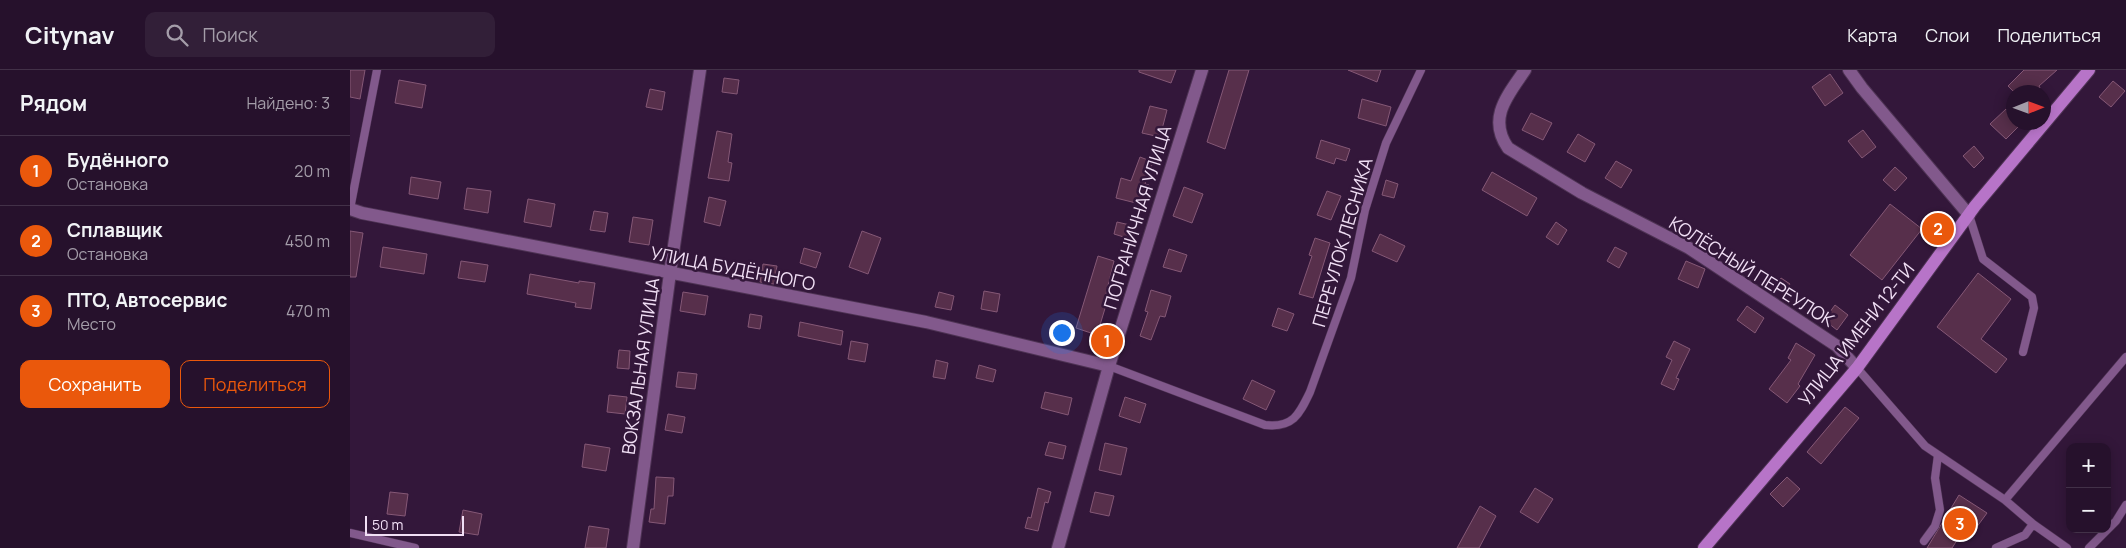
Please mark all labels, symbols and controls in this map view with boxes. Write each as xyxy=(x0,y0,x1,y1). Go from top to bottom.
search box xyxy=(145,12,495,57)
text: Citynav xyxy=(25,18,115,51)
icon: search xyxy=(163,21,191,49)
text: Поиск xyxy=(203,22,258,48)
text: Карта xyxy=(1847,23,1897,47)
text: Слои xyxy=(1925,23,1969,47)
text: Поделиться xyxy=(1997,23,2101,47)
north arrow xyxy=(2006,85,2051,130)
text: Рядом xyxy=(20,89,87,117)
text: Найдено: 3 xyxy=(246,92,330,114)
street label: ПОГРАНИЧНАЯ УЛИЦА xyxy=(1098,122,1177,312)
text: Будённого xyxy=(67,147,169,173)
street label: ПЕРЕУЛОК ЛЕСНИКА xyxy=(1306,154,1378,330)
text: 1 xyxy=(32,160,40,182)
text: 20 m xyxy=(294,160,330,182)
text: Остановка xyxy=(67,173,148,195)
street label: КОЛЁСНЫЙ ПЕРЕУЛОК xyxy=(1665,210,1839,332)
pin: 2 xyxy=(1922,210,1954,248)
text: Сплавщик xyxy=(67,217,162,243)
text: 2 xyxy=(31,230,41,252)
text: 450 m xyxy=(285,230,330,252)
street label: УЛИЦА БУДЁННОГО xyxy=(649,240,817,296)
text: Остановка xyxy=(67,243,148,265)
street label: УЛИЦА ИМЕНИ 12-ТИ xyxy=(1793,258,1919,410)
street label: ВОКЗАЛЬНАЯ УЛИЦА xyxy=(616,275,664,456)
text: ПТО, Автосервис xyxy=(67,287,227,313)
text: 3 xyxy=(31,300,41,322)
text: 470 m xyxy=(286,300,330,322)
text: Место xyxy=(67,313,116,335)
your location xyxy=(1049,320,1075,346)
pin: 1 xyxy=(1091,322,1123,360)
button: Сохранить xyxy=(20,360,170,408)
button: Поделиться xyxy=(180,360,330,408)
map controls xyxy=(2066,443,2111,533)
button: + xyxy=(2066,443,2111,488)
button: − xyxy=(2066,488,2111,533)
pin: 3 xyxy=(1944,505,1976,543)
scale bar xyxy=(365,513,464,536)
text: 50 m xyxy=(372,515,403,534)

